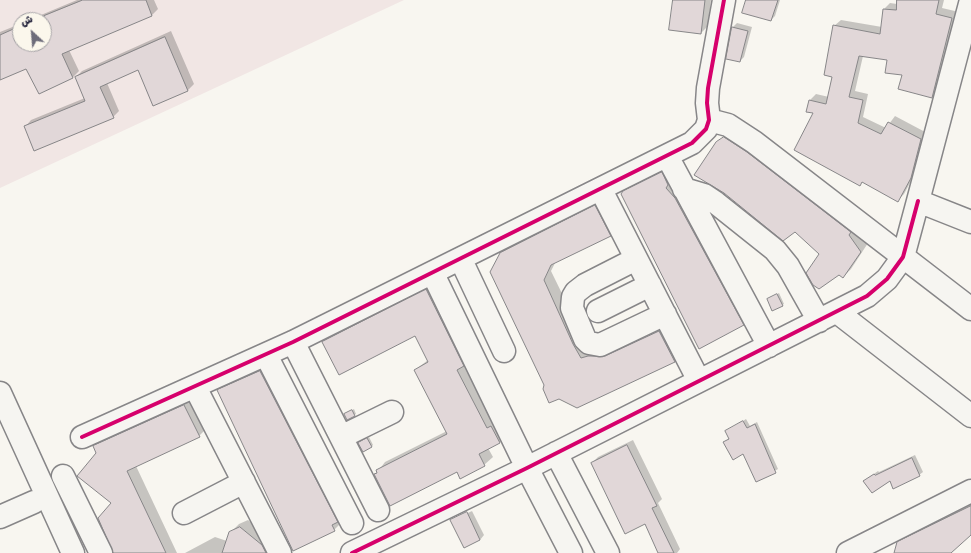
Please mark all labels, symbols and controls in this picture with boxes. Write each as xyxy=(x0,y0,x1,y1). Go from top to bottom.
north arrow xyxy=(12,12,52,52)
text: ش xyxy=(18,12,36,32)

